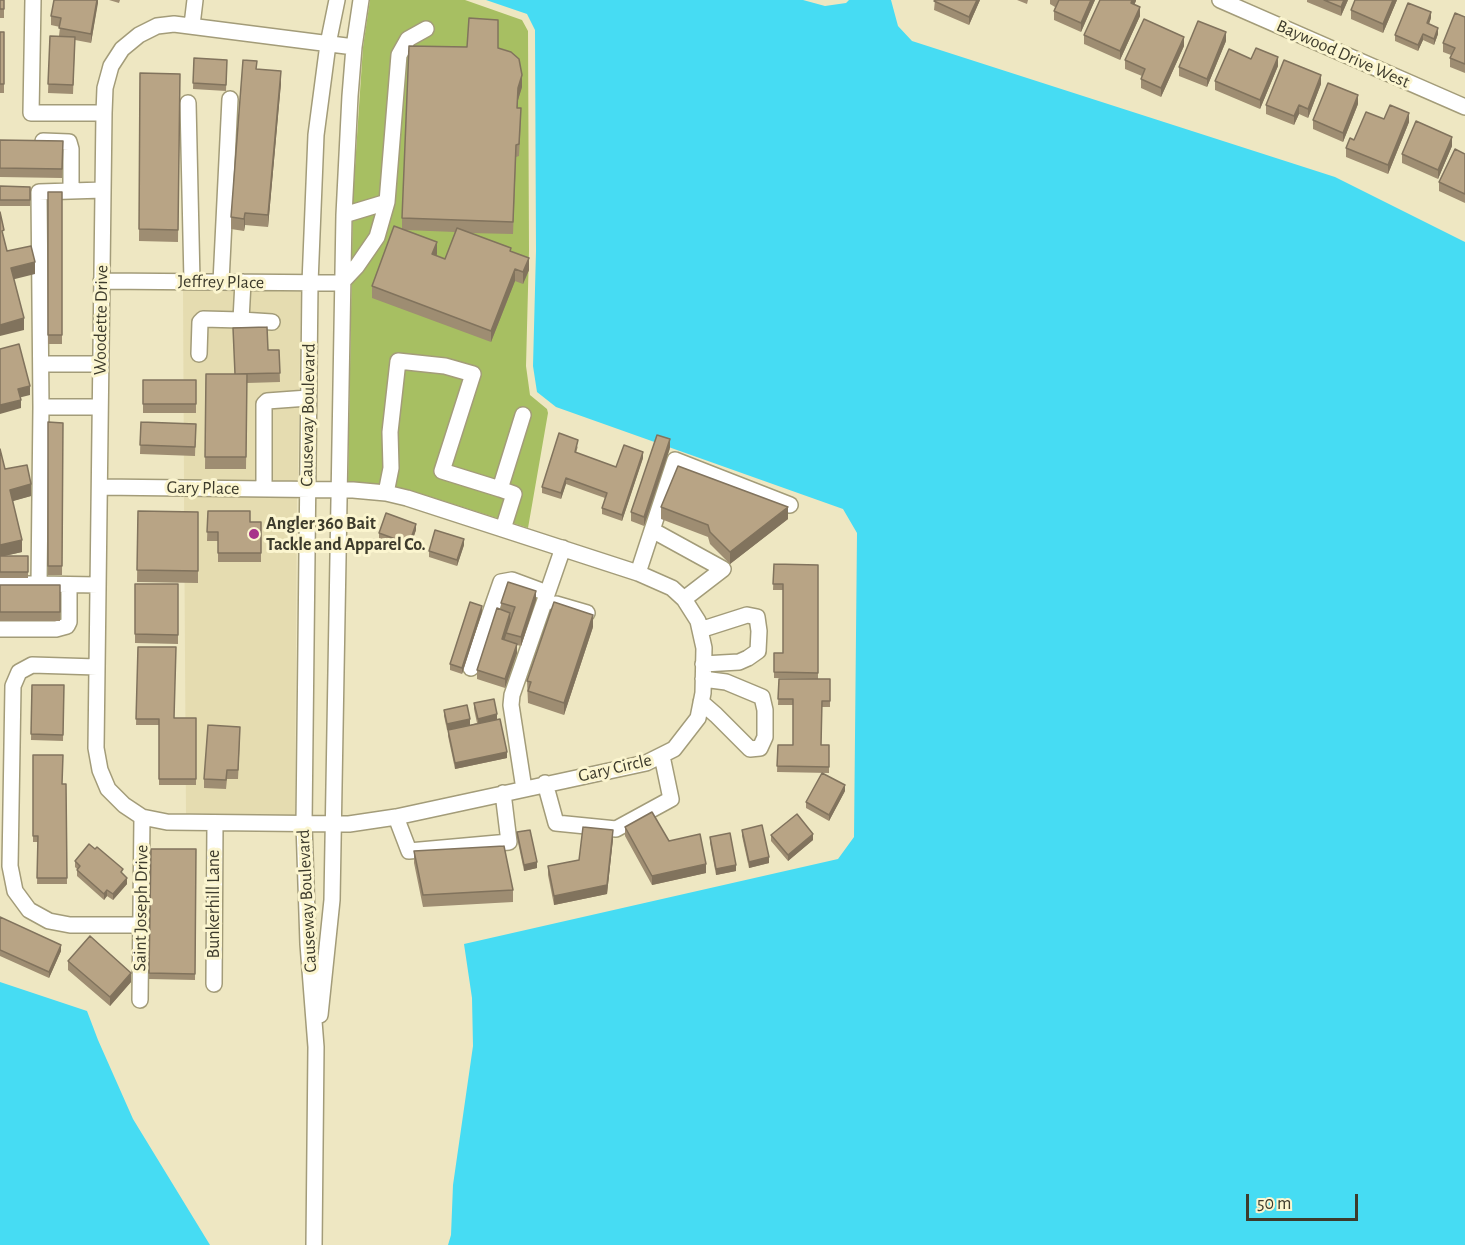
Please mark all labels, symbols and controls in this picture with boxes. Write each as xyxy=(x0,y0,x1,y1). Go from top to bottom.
street label: Baywood Drive West xyxy=(1273,15,1413,93)
street label: Woodette Drive xyxy=(89,265,113,375)
street label: Jeffrey Place xyxy=(178,270,264,294)
street label: Causeway Boulevard xyxy=(296,343,320,487)
street label: Gary Place xyxy=(166,477,240,499)
place label: Angler 360 Bait Tackle and Apparel Co. xyxy=(266,513,426,556)
marker: Angler 360 Bait Tackle and Apparel Co. xyxy=(247,527,261,541)
street label: Gary Circle xyxy=(576,749,654,787)
street label: Causeway Boulevard xyxy=(292,829,322,973)
street label: Saint Joseph Drive xyxy=(129,844,153,972)
street label: Bunkerhill Lane xyxy=(203,850,225,958)
scale bar xyxy=(1249,1182,1362,1220)
text: 50 m xyxy=(1257,1195,1291,1213)

